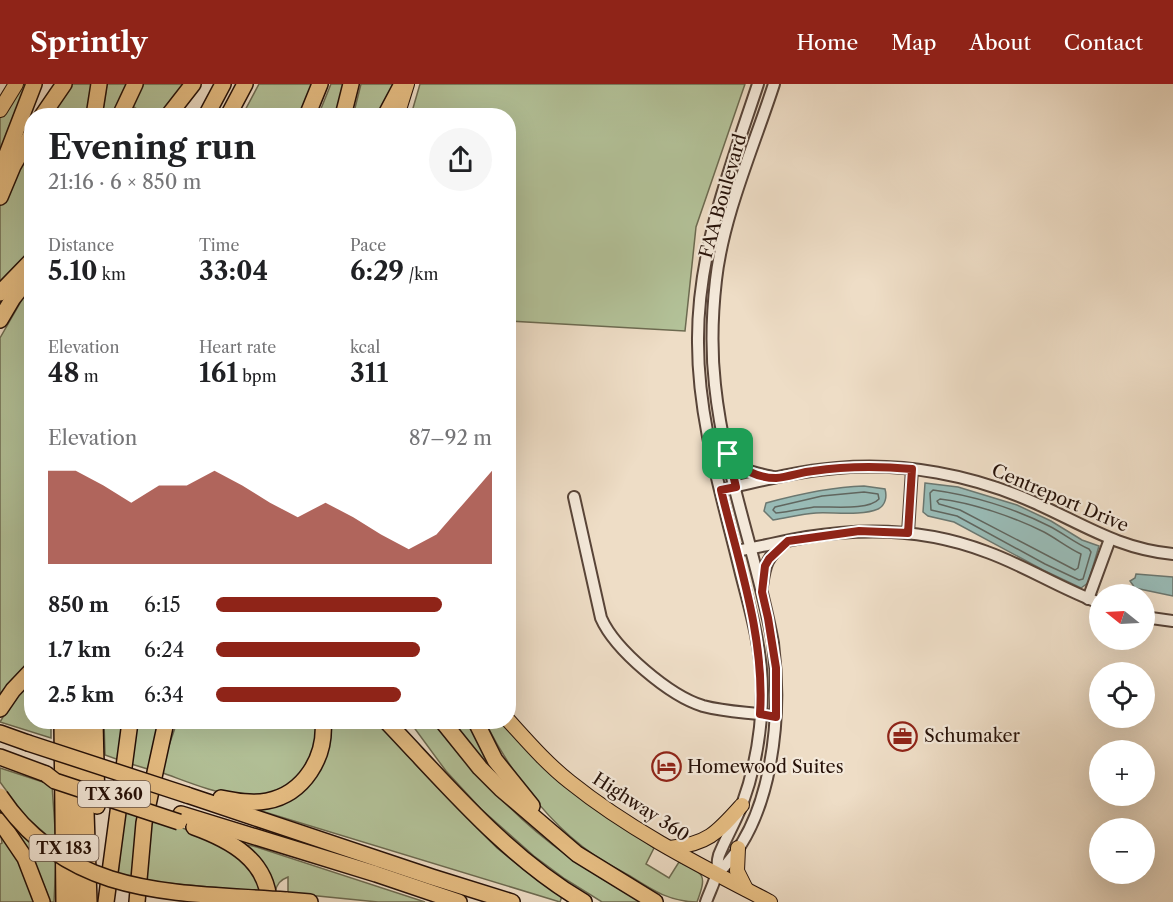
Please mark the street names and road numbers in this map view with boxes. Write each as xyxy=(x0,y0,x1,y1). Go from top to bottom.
street label: FAA Boulevard xyxy=(695,131,751,261)
street label: Centreport Drive xyxy=(988,459,1132,537)
street label: Highway 360 xyxy=(589,768,693,846)
road number: TX 360 xyxy=(78,781,150,807)
road number: TX 183 xyxy=(29,835,98,861)

